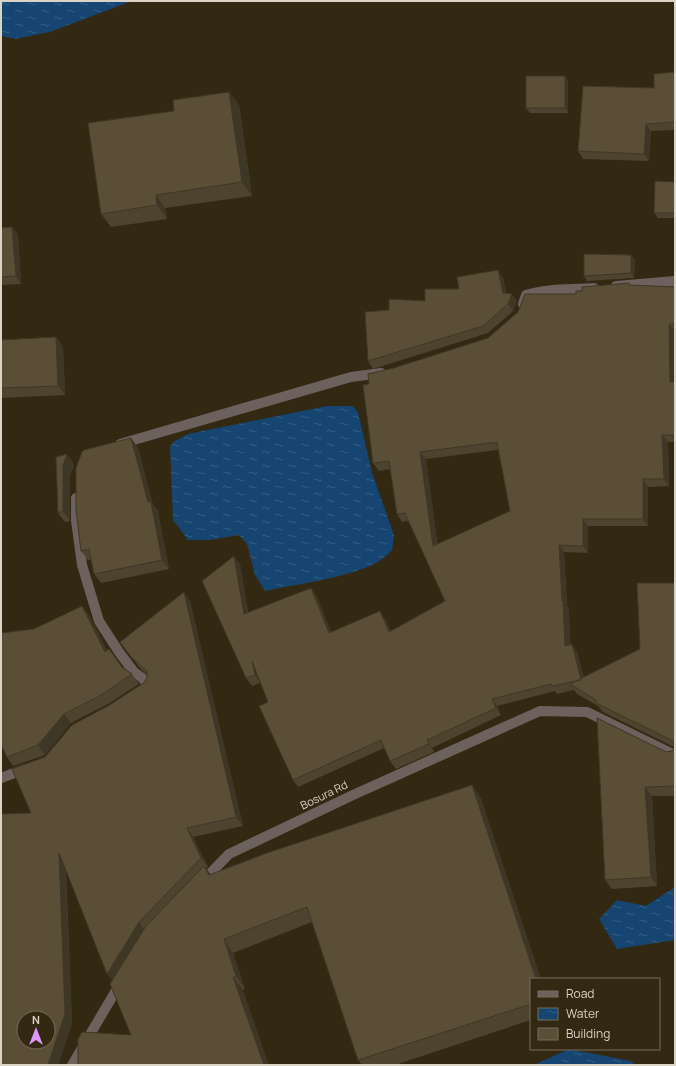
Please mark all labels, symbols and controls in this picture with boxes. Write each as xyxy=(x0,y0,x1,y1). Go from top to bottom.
street label: Bosura Rd xyxy=(298,777,350,812)
legend xyxy=(530,978,660,1050)
text: Road xyxy=(566,985,594,1002)
text: Water xyxy=(566,1005,600,1022)
north arrow xyxy=(16,1010,56,1050)
text: N xyxy=(32,1012,40,1027)
text: Building xyxy=(566,1025,610,1042)

